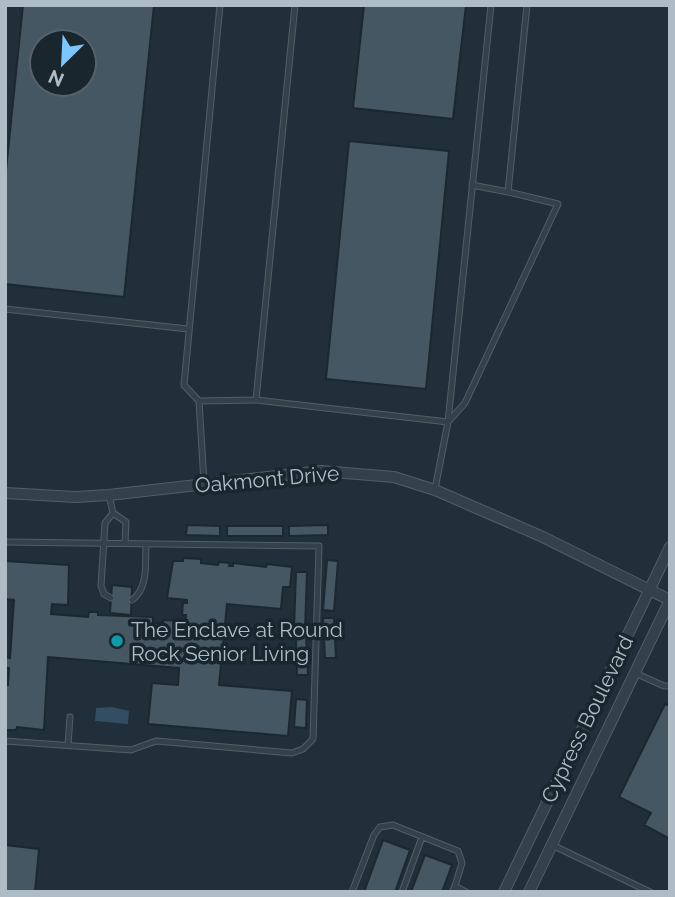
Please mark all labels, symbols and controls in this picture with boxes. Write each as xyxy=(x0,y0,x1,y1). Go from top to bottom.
north arrow xyxy=(28,28,98,98)
text: N xyxy=(45,66,67,92)
street label: Oakmont Drive xyxy=(194,460,340,498)
place label: The Enclave at Round Rock Senior Living xyxy=(131,617,343,666)
street label: Cypress Boulevard xyxy=(536,631,638,807)
marker: The Enclave at Round Rock Senior Living xyxy=(109,633,125,649)

